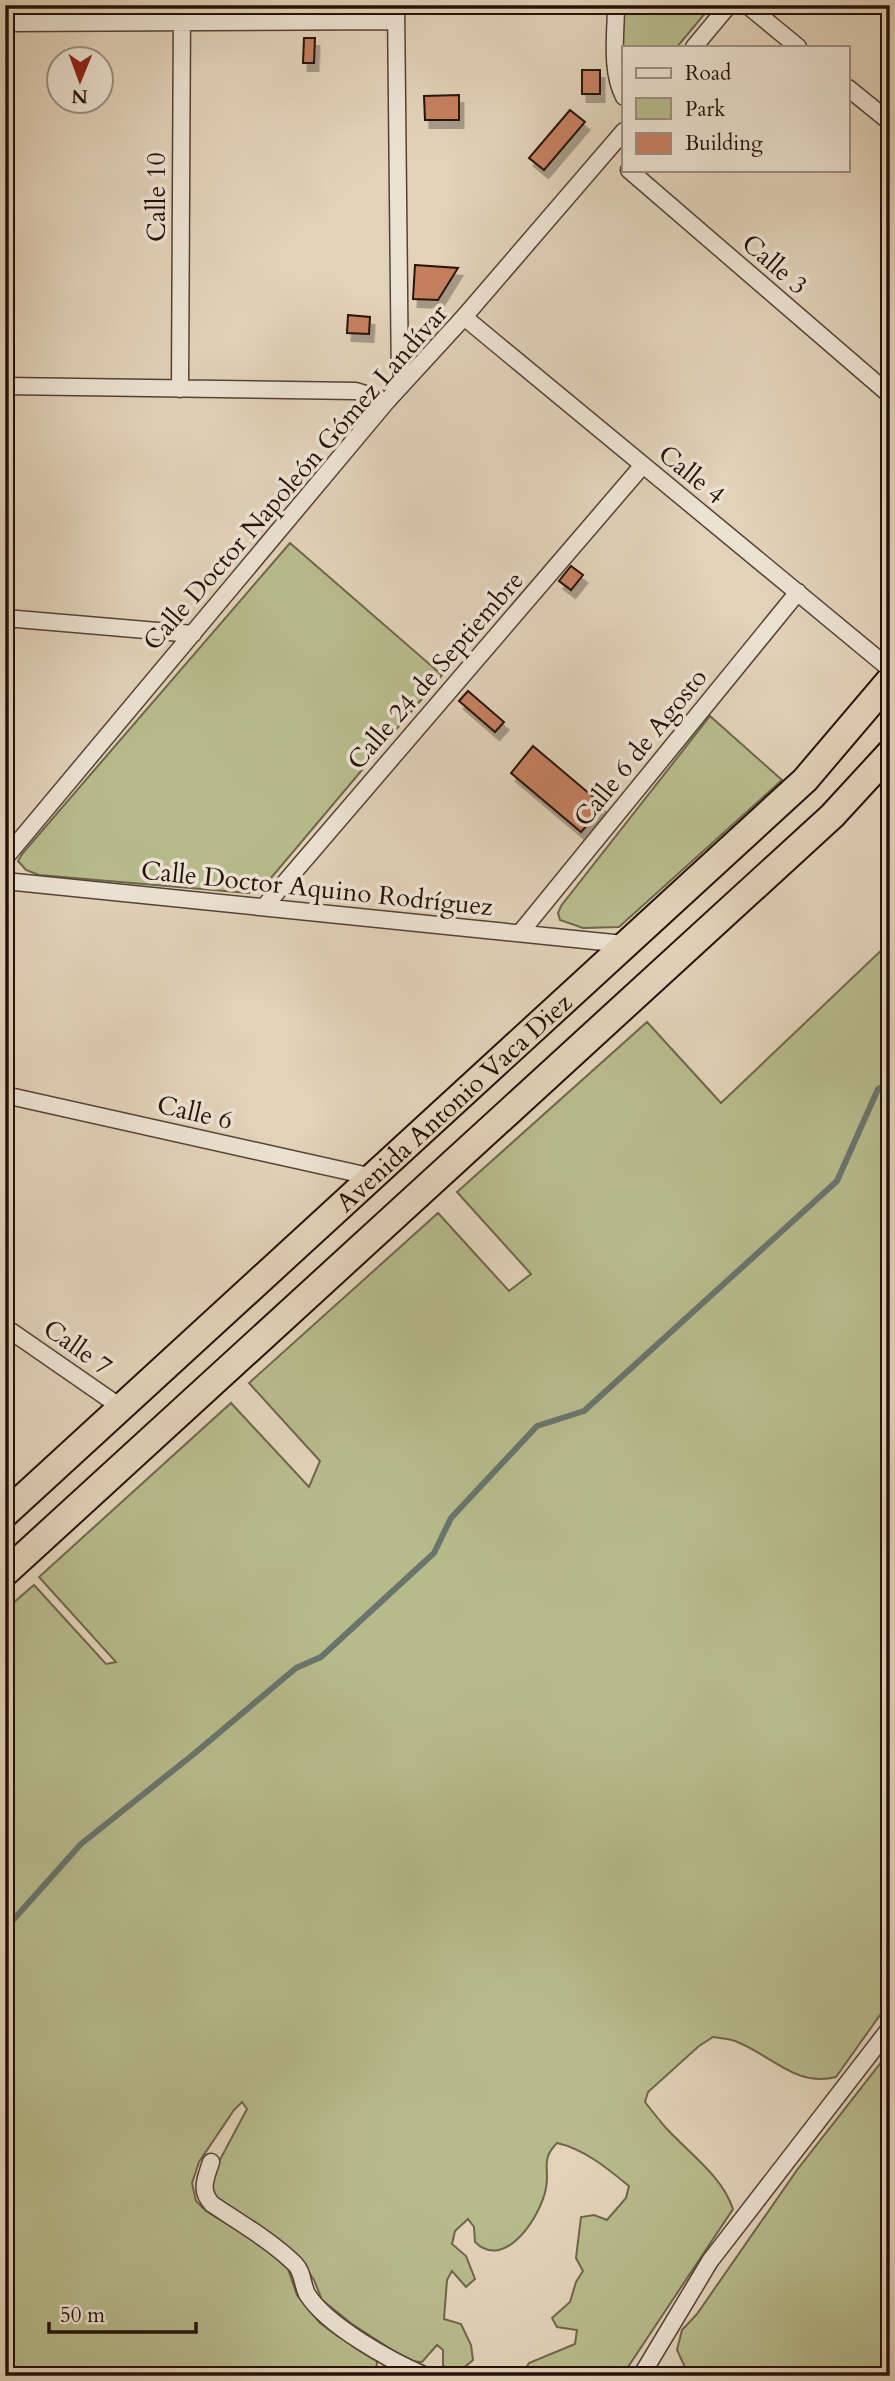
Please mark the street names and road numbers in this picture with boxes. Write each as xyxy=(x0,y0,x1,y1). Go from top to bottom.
street label: Calle 10 xyxy=(139,152,174,242)
street label: Calle 3 xyxy=(734,226,815,303)
street label: Calle Doctor Napoleón Gómez Landívar xyxy=(135,296,456,658)
street label: Calle 4 xyxy=(651,437,732,512)
street label: Calle 24 de Septiembre xyxy=(339,564,531,777)
street label: Calle 6 de Agosto xyxy=(566,661,715,834)
street label: Calle Doctor Aquino Rodríguez xyxy=(139,853,495,924)
street label: Avenida Antonio Vaca Diez xyxy=(329,985,580,1220)
street label: Calle 6 xyxy=(154,1087,236,1138)
street label: Calle 7 xyxy=(36,1311,119,1384)

